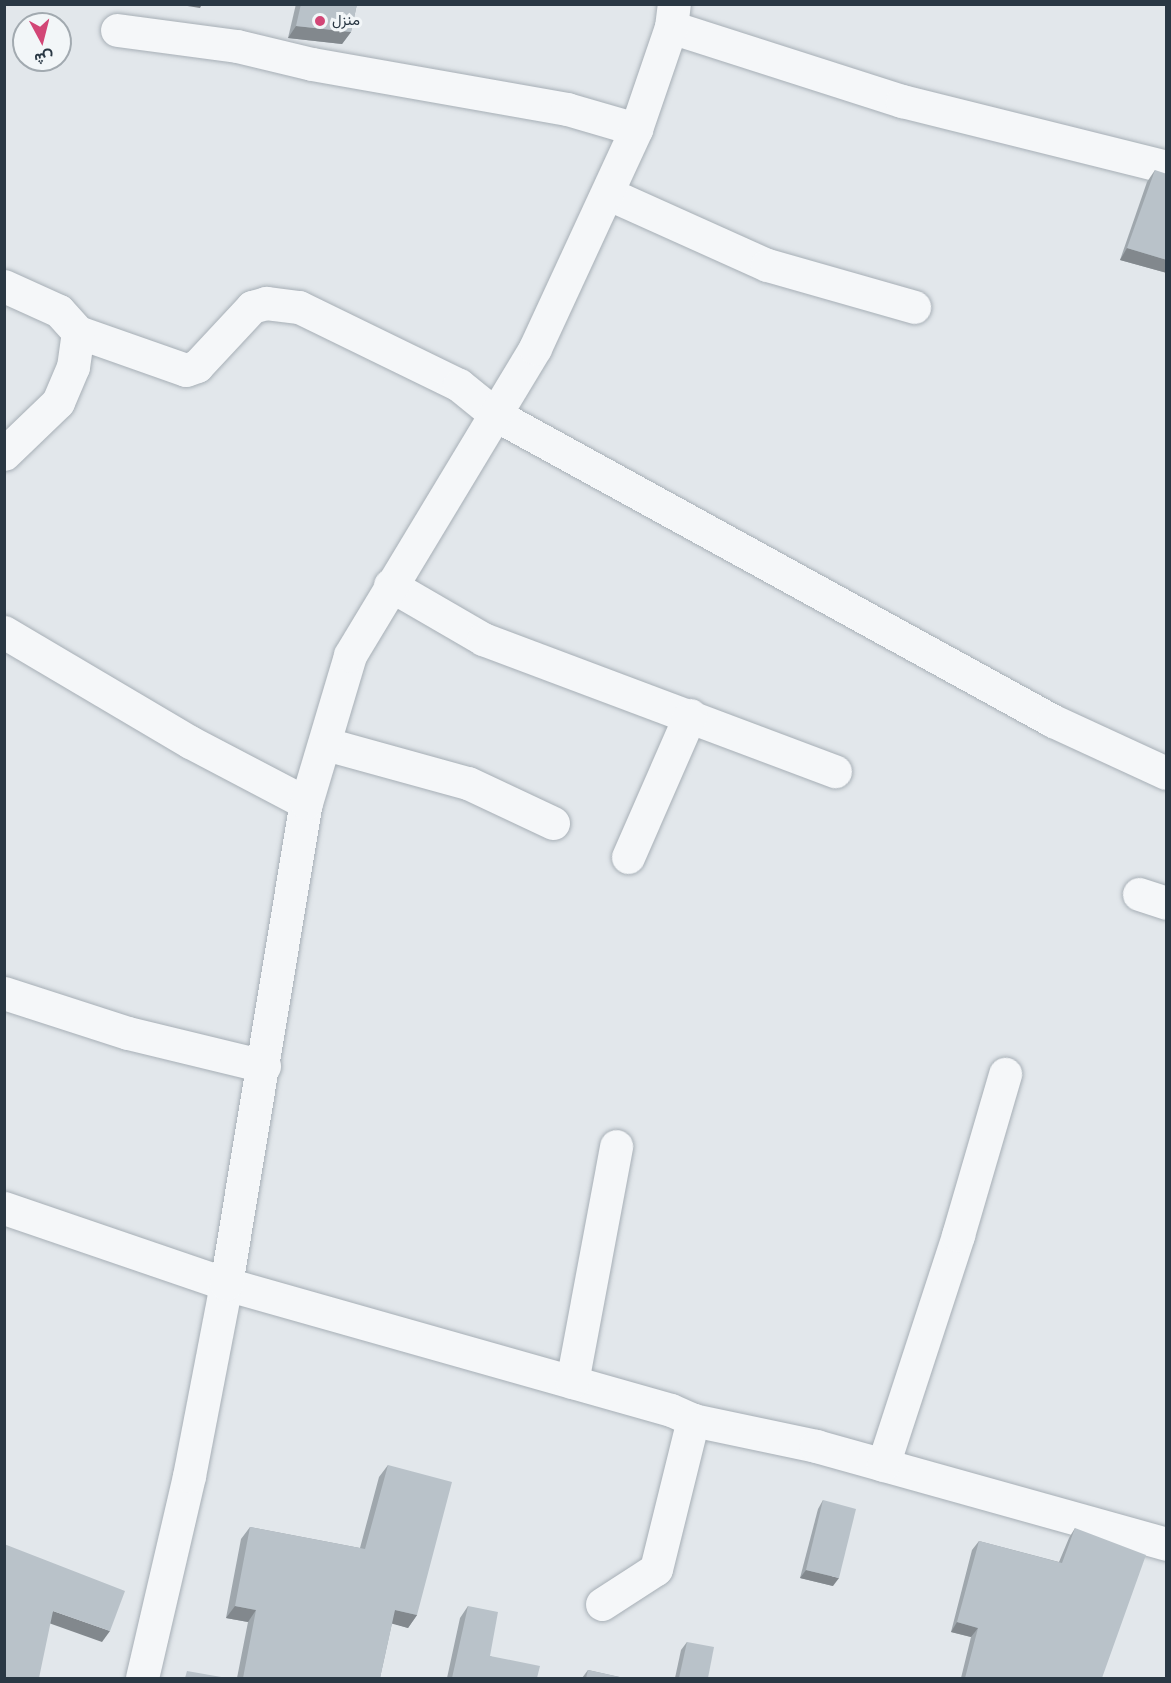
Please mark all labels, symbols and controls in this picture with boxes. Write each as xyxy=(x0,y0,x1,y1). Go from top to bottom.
north arrow xyxy=(12,12,72,72)
place label: منزل xyxy=(332,12,360,30)
marker: منزل xyxy=(313,14,327,28)
text: ش xyxy=(33,48,55,69)

